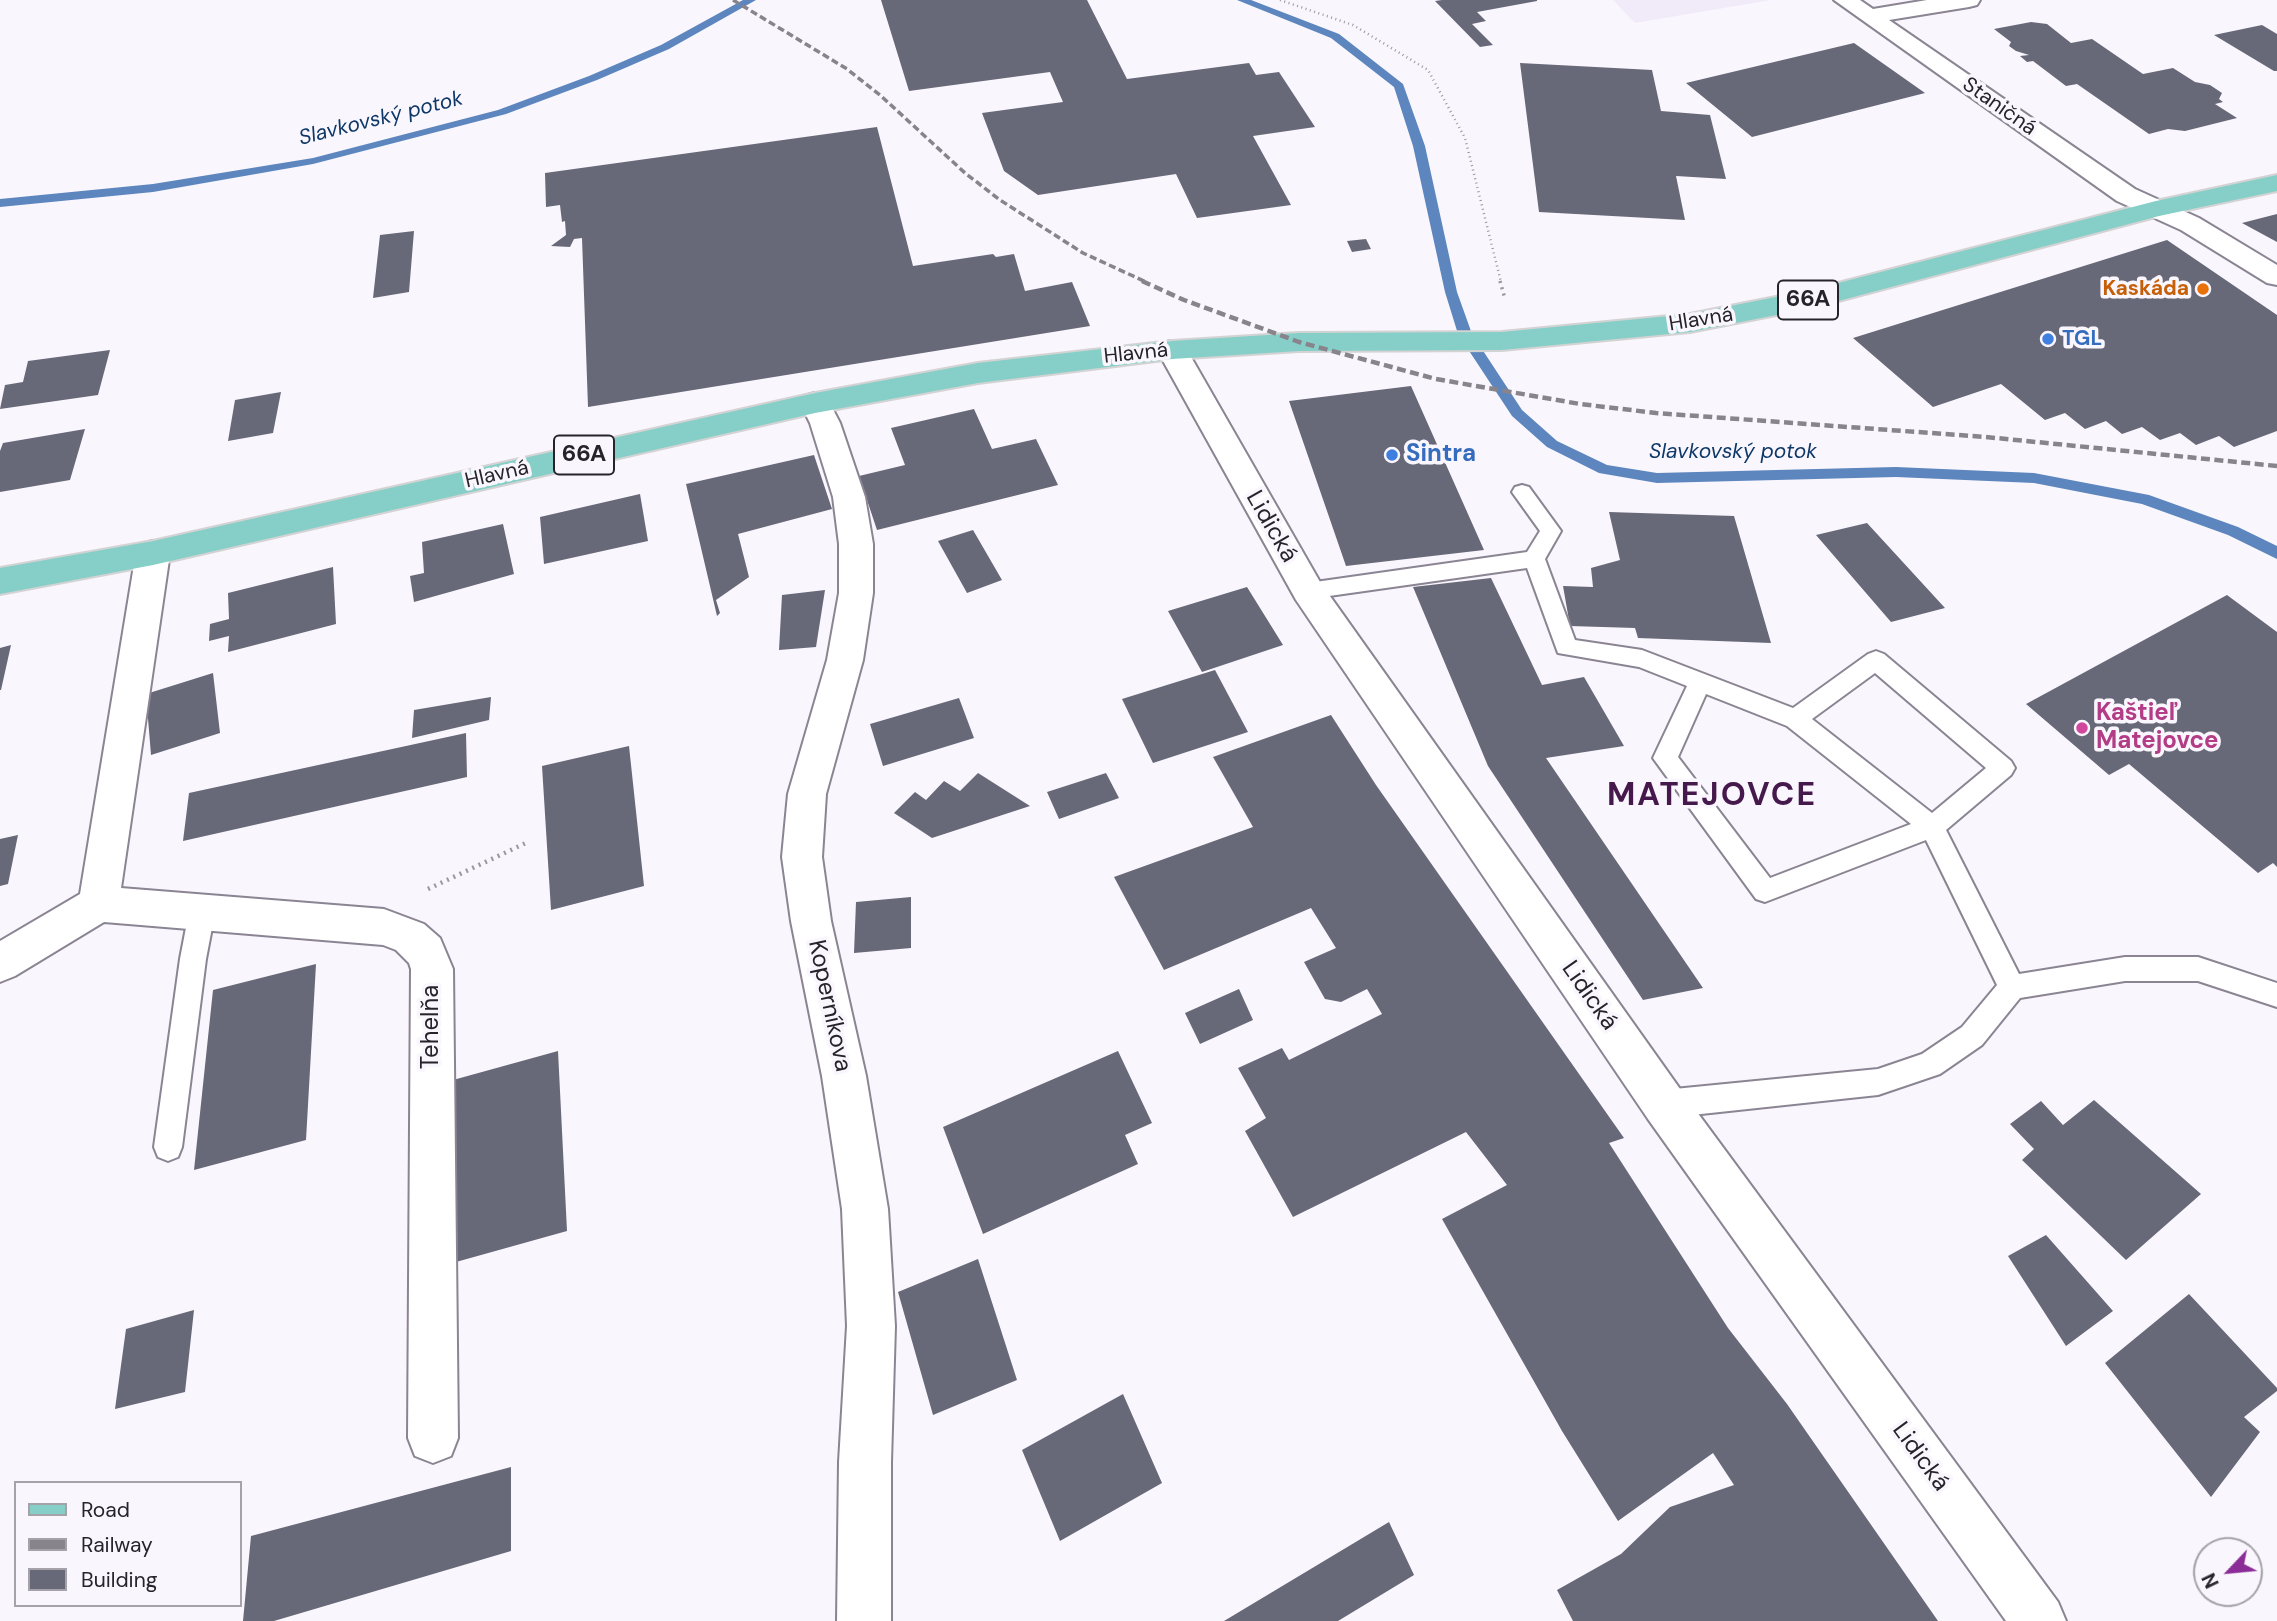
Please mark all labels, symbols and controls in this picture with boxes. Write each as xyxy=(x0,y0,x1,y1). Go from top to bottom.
street label: Staničná xyxy=(1957,72,2041,142)
water label: Slavkovský potok xyxy=(296,86,466,152)
place label: Kaskáda xyxy=(2102,276,2189,302)
road number: 66A xyxy=(1778,280,1838,320)
marker: Kaskáda xyxy=(2195,281,2211,297)
street label: Hlavná xyxy=(1667,303,1735,337)
place label: TGL xyxy=(2062,326,2102,352)
marker: TGL xyxy=(2040,331,2056,347)
street label: Hlavná xyxy=(1103,338,1169,370)
road number: 66A xyxy=(554,436,614,475)
water label: Slavkovský potok xyxy=(1649,439,1817,465)
place label: Sintra xyxy=(1406,441,1476,469)
marker: Sintra xyxy=(1384,447,1400,463)
street label: Hlavná xyxy=(463,455,531,495)
street label: Lidická xyxy=(1239,486,1303,568)
place label: Kaštieľ Matejovce xyxy=(2096,700,2218,756)
marker: Kaštieľ Matejovce xyxy=(2074,720,2090,736)
district label: MATEJOVCE xyxy=(1608,778,1816,816)
street label: Koperníkova xyxy=(801,937,857,1075)
street label: Lidická xyxy=(1555,956,1623,1036)
street label: Tehelňa xyxy=(418,985,446,1069)
street label: Lidická xyxy=(1885,1417,1955,1497)
legend xyxy=(14,1481,242,1607)
text: Road xyxy=(81,1496,130,1524)
text: Railway xyxy=(81,1531,153,1559)
north arrow xyxy=(2193,1537,2263,1607)
text: Building xyxy=(81,1566,157,1594)
text: N xyxy=(2196,1569,2225,1592)

